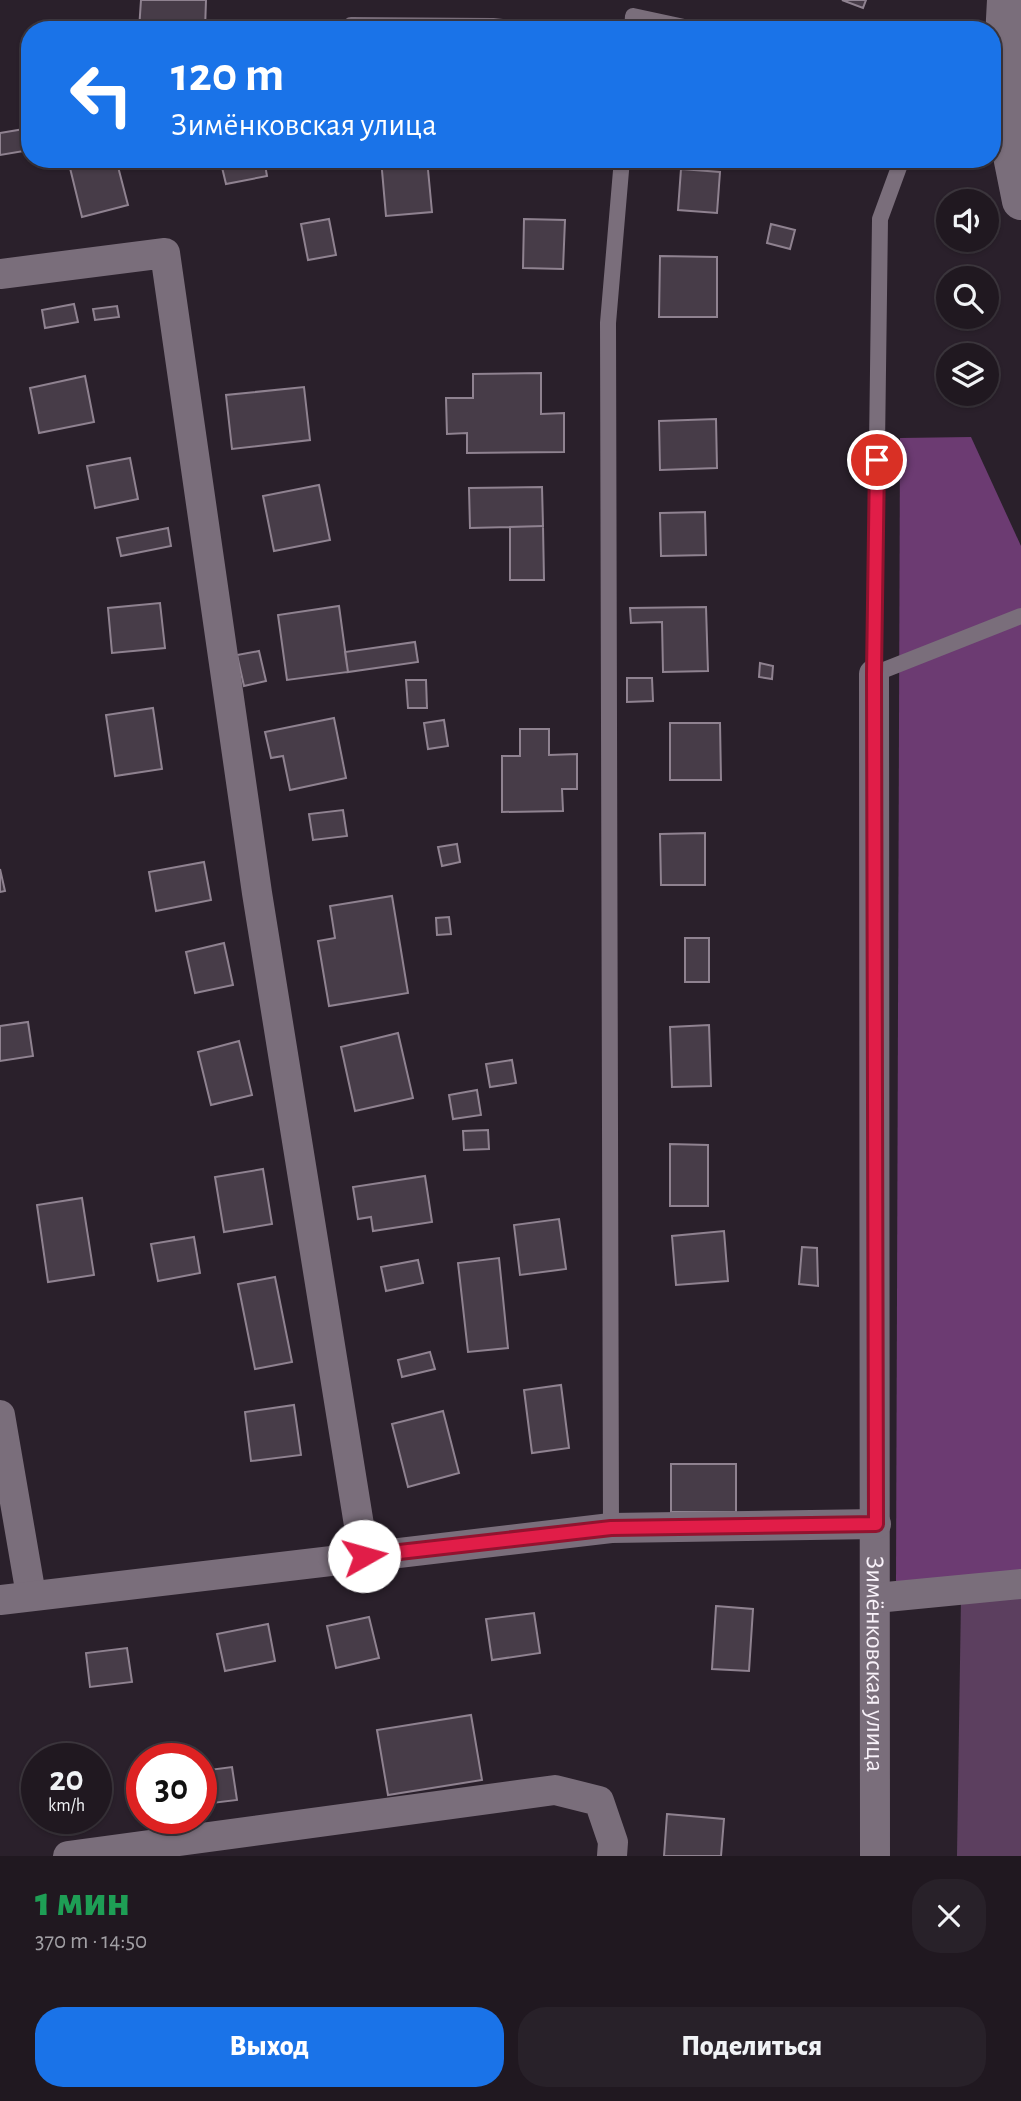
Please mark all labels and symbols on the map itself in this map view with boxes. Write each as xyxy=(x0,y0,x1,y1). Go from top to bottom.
pin xyxy=(847,430,907,490)
position arrow xyxy=(327,1519,401,1593)
street label: Зимёнковская улица xyxy=(862,1556,888,1772)
speed limit sign: 30 xyxy=(126,1743,217,1834)

